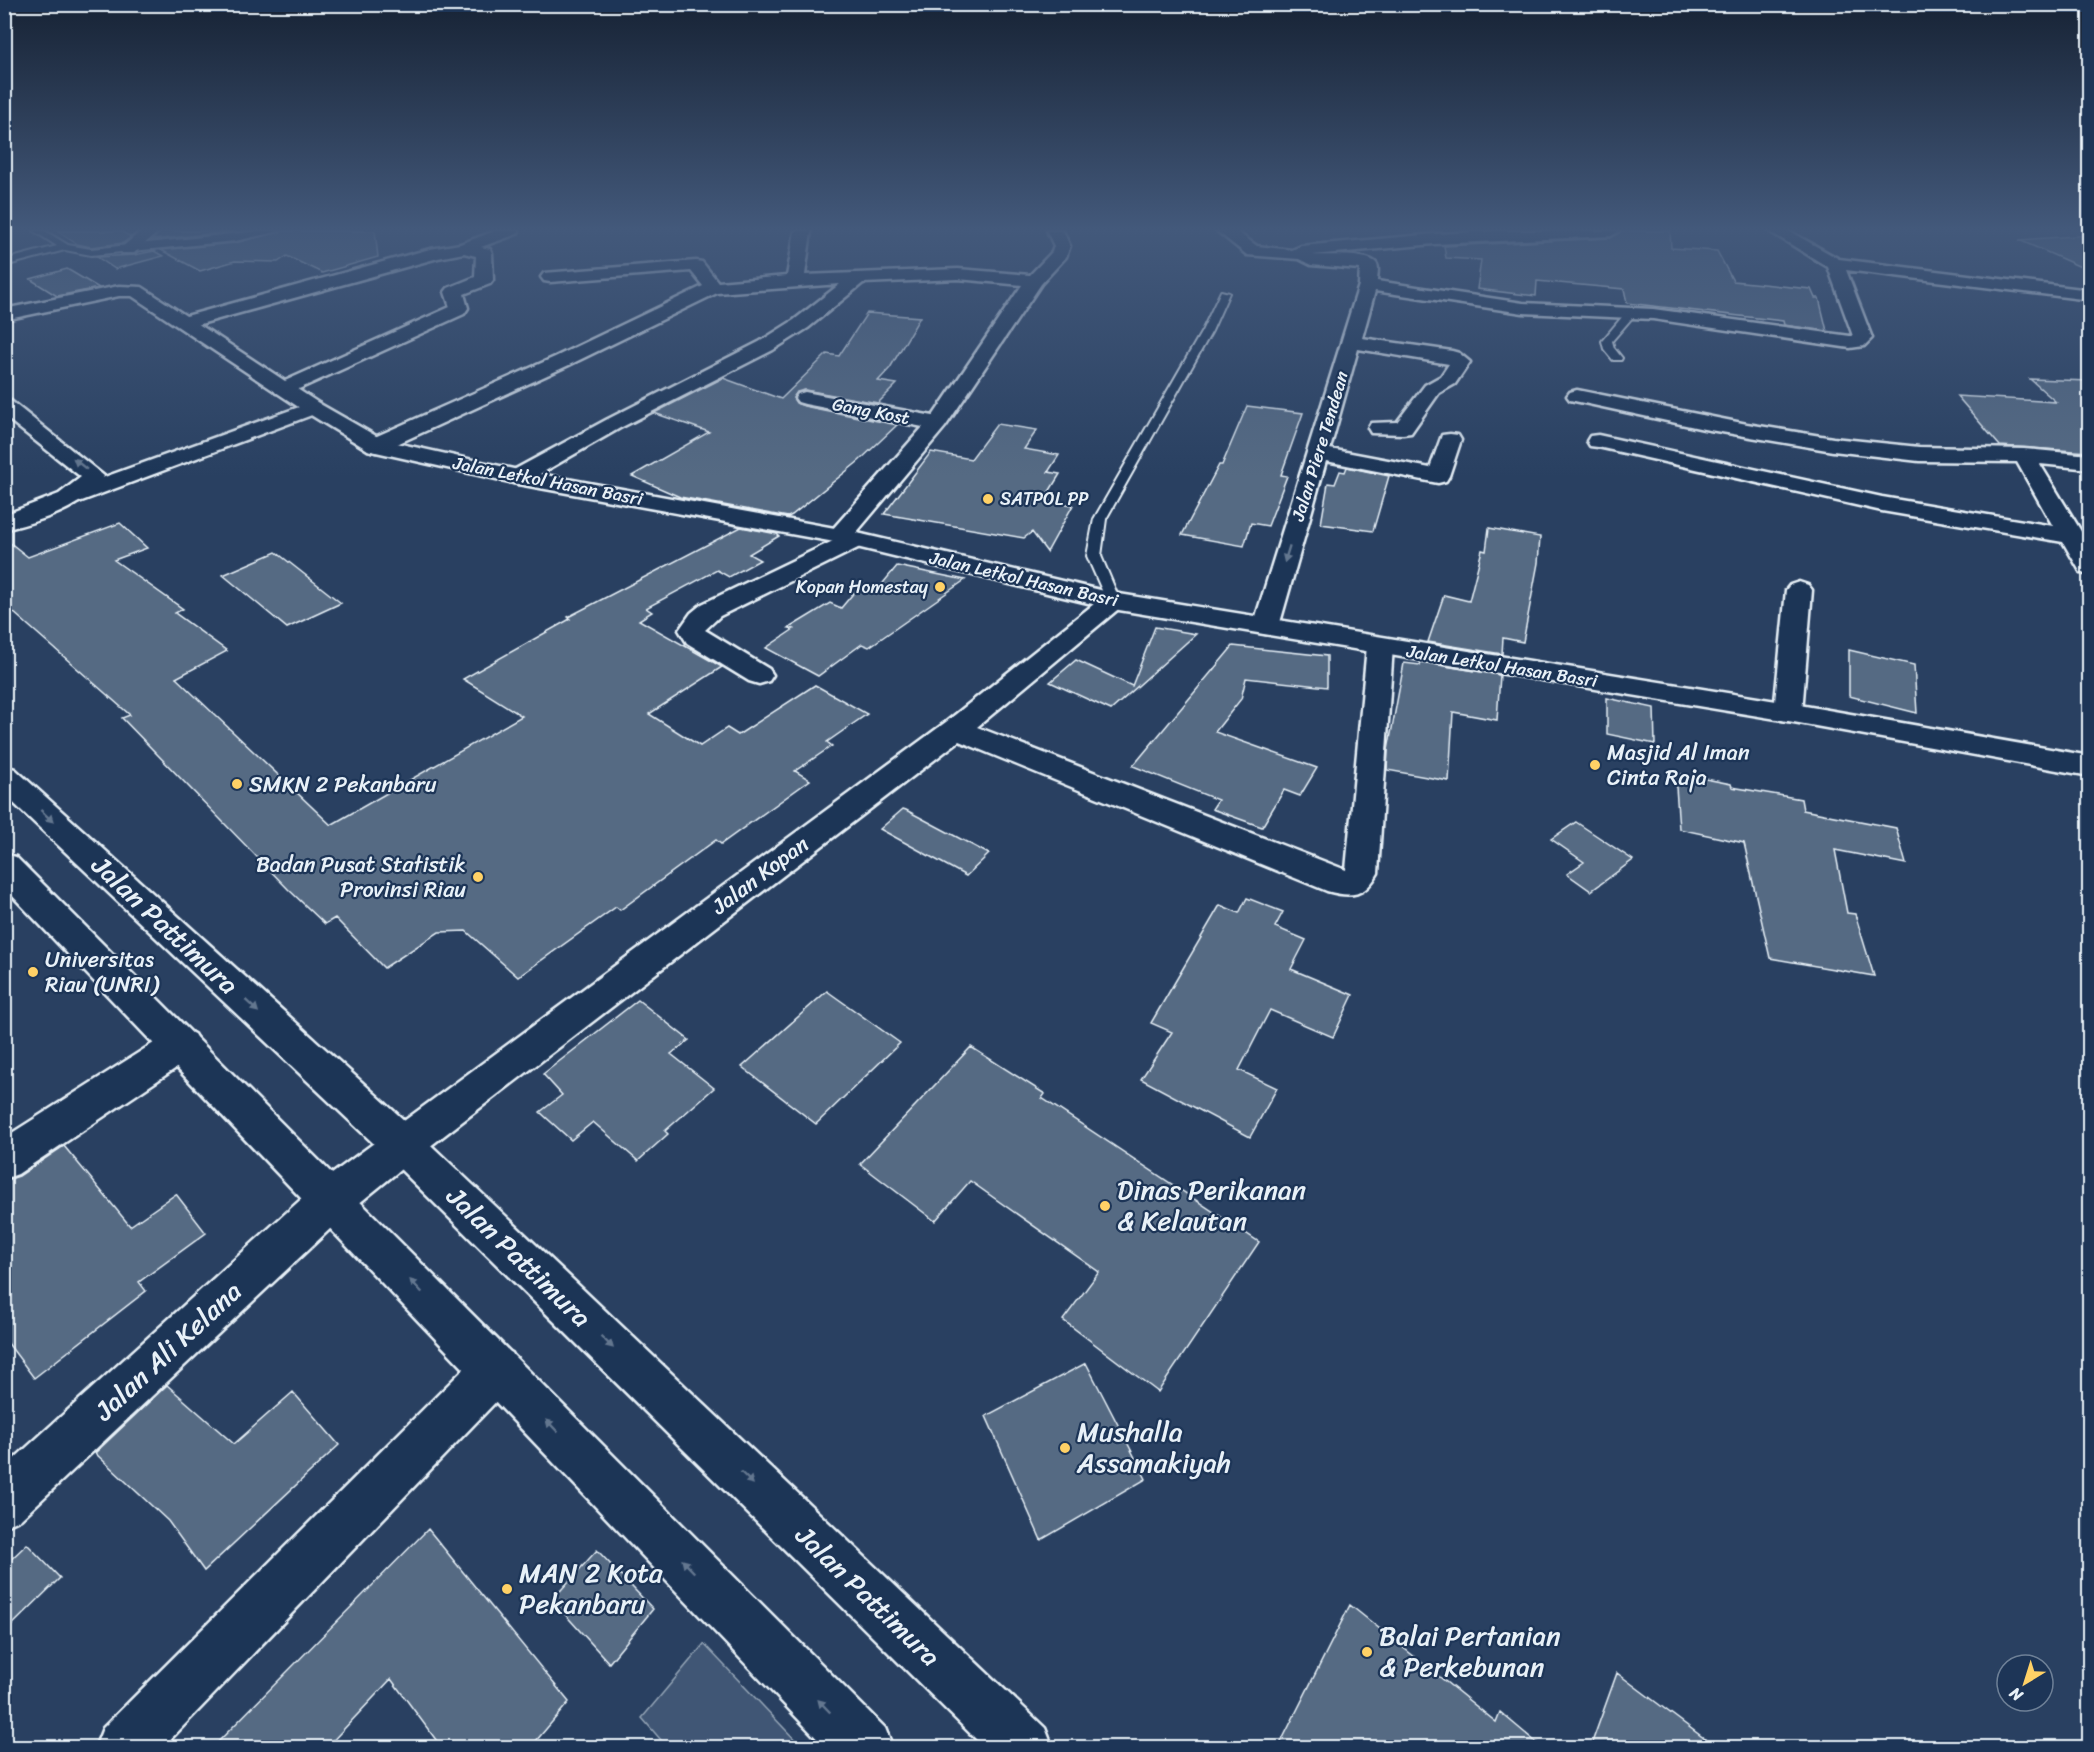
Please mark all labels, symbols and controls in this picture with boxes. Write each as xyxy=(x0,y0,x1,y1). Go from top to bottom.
street label: Jalan Piere Tendean xyxy=(1282,367,1358,526)
street label: Gang Kost xyxy=(830,388,912,434)
street label: Jalan Letkol Hasan Basri xyxy=(449,447,647,515)
one-way arrow xyxy=(72,457,88,470)
place label: SATPOL PP xyxy=(1000,483,1089,515)
marker: SATPOL PP xyxy=(981,492,995,506)
street label: Jalan Letkol Hasan Basri xyxy=(926,542,1122,616)
one-way arrow xyxy=(1282,545,1291,563)
place label: Kopan Homestay xyxy=(796,571,929,603)
marker: Kopan Homestay xyxy=(933,580,947,594)
street label: Jalan Letkol Hasan Basri xyxy=(1403,635,1601,697)
place label: Masjid Al Iman Cinta Raja xyxy=(1607,733,1750,797)
marker: Masjid Al Iman Cinta Raja xyxy=(1588,758,1602,772)
place label: SMKN 2 Pekanbaru xyxy=(249,765,437,804)
marker: SMKN 2 Pekanbaru xyxy=(230,777,244,791)
one-way arrow xyxy=(40,809,55,823)
street label: Jalan Kopan xyxy=(702,825,817,925)
street label: Jalan Pattimura xyxy=(79,843,250,1007)
place label: Badan Pusat Statistik Provinsi Riau xyxy=(256,845,466,909)
marker: Badan Pusat Statistik Provinsi Riau xyxy=(471,870,485,884)
place label: Universitas Riau (UNRI) xyxy=(45,940,160,1004)
marker: Universitas Riau (UNRI) xyxy=(26,965,40,979)
one-way arrow xyxy=(245,998,259,1012)
place label: Dinas Perikanan & Kelautan xyxy=(1117,1166,1307,1245)
street label: Jalan Pattimura xyxy=(434,1174,604,1340)
marker: Dinas Perikanan & Kelautan xyxy=(1098,1199,1112,1213)
street label: Jalan Ali Kelana xyxy=(82,1269,254,1434)
one-way arrow xyxy=(409,1279,423,1294)
one-way arrow xyxy=(599,1335,613,1349)
place label: Mushalla Assamakiyah xyxy=(1076,1408,1231,1487)
one-way arrow xyxy=(545,1419,559,1433)
marker: Mushalla Assamakiyah xyxy=(1058,1441,1072,1455)
one-way arrow xyxy=(739,1471,754,1485)
street label: Jalan Pattimura xyxy=(783,1513,953,1679)
place label: MAN 2 Kota Pekanbaru xyxy=(519,1549,663,1628)
one-way arrow xyxy=(681,1559,695,1573)
marker: MAN 2 Kota Pekanbaru xyxy=(500,1582,514,1596)
place label: Balai Pertanian & Perkebunan xyxy=(1379,1612,1561,1691)
marker: Balai Pertanian & Perkebunan xyxy=(1360,1645,1374,1659)
north arrow xyxy=(1995,1653,2055,1713)
text: N xyxy=(2002,1679,2030,1710)
one-way arrow xyxy=(817,1699,831,1713)

